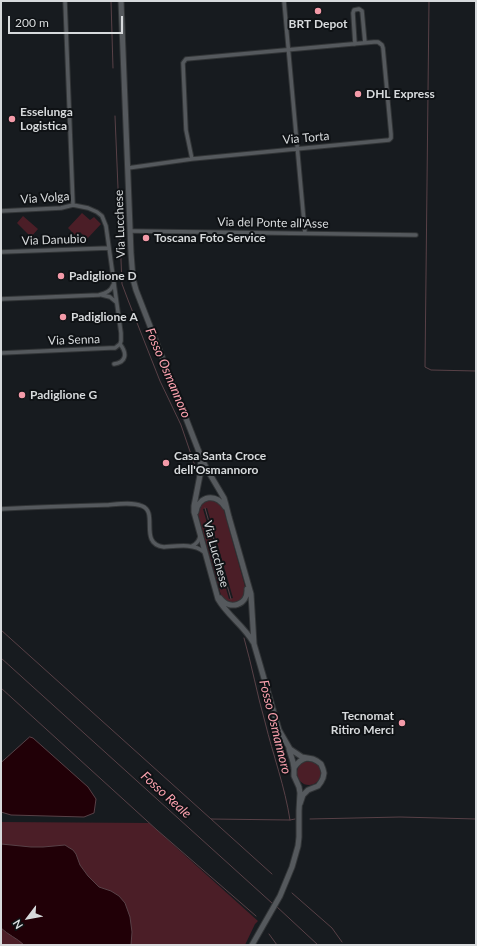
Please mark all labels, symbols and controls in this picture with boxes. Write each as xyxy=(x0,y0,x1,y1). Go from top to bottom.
marker: BRT Depot xyxy=(313,6,323,16)
scale bar xyxy=(10,8,125,34)
text: 200 m xyxy=(15,15,49,30)
place label: BRT Depot xyxy=(288,17,348,31)
place label: DHL Express xyxy=(366,87,435,101)
marker: DHL Express xyxy=(353,89,363,99)
place label: Esselunga Logistica xyxy=(20,105,73,133)
marker: Esselunga Logistica xyxy=(7,114,17,124)
street label: Via Torta xyxy=(282,129,330,147)
street label: Via Volga xyxy=(20,189,70,207)
street label: Via Lucchese xyxy=(112,190,128,258)
street label: Via del Ponte all'Asse xyxy=(217,215,329,231)
place label: Toscana Foto Service xyxy=(154,231,266,245)
street label: Via Danubio xyxy=(21,232,87,248)
marker: Toscana Foto Service xyxy=(141,233,151,243)
place label: Padiglione D xyxy=(69,269,137,283)
marker: Padiglione D xyxy=(56,271,66,281)
place label: Padiglione A xyxy=(71,310,138,324)
marker: Padiglione A xyxy=(58,312,68,322)
water label: Fosso Osmannoro xyxy=(142,326,194,420)
street label: Via Senna xyxy=(48,332,100,348)
place label: Padiglione G xyxy=(30,388,97,402)
marker: Padiglione G xyxy=(17,390,27,400)
place label: Casa Santa Croce dell'Osmannoro xyxy=(174,449,266,477)
marker: Casa Santa Croce dell'Osmannoro xyxy=(161,458,171,468)
street label: Via Lucchese xyxy=(200,519,232,589)
water label: Fosso Osmannoro xyxy=(256,678,294,776)
place label: Tecnomat Ritiro Merci xyxy=(331,709,394,737)
marker: Tecnomat Ritiro Merci xyxy=(397,718,407,728)
water label: Fosso Reale xyxy=(138,768,194,822)
north arrow xyxy=(8,898,48,938)
text: N xyxy=(10,918,25,932)

